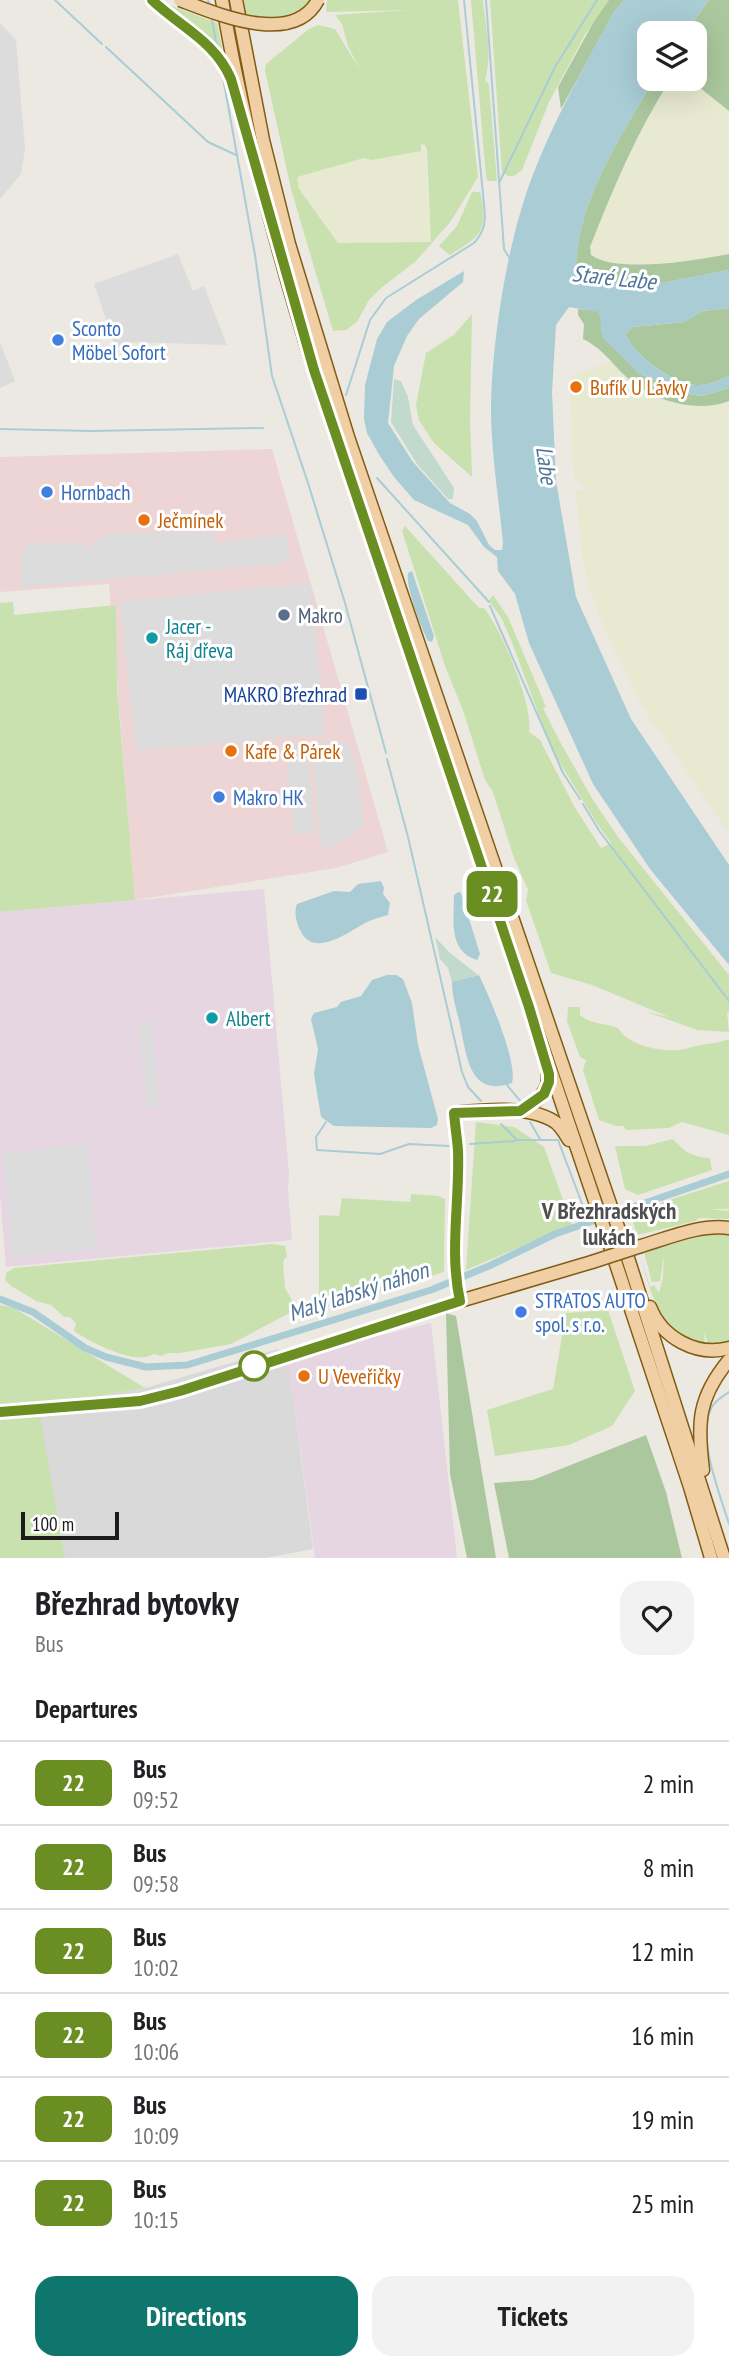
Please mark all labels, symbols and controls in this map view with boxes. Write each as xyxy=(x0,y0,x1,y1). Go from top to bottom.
map controls xyxy=(637,21,707,91)
button: layers xyxy=(637,21,707,91)
water label: Staré Labe xyxy=(571,258,659,296)
place label: Sconto Möbel Sofort xyxy=(72,315,166,366)
marker: Sconto Möbel Sofort xyxy=(50,332,66,348)
place label: Bufík U Lávky xyxy=(590,374,688,401)
marker: Bufík U Lávky xyxy=(568,379,584,395)
water label: Labe xyxy=(530,444,564,487)
place label: Hornbach xyxy=(61,479,131,506)
marker: Hornbach xyxy=(39,484,55,500)
place label: Ječmínek xyxy=(157,507,223,534)
marker: Ječmínek xyxy=(136,512,152,528)
place label: Makro xyxy=(298,602,343,629)
marker: Makro xyxy=(276,607,292,623)
place label: Jacer - Ráj dřeva xyxy=(165,613,233,664)
marker: Jacer - Ráj dřeva xyxy=(144,630,160,646)
place label: MAKRO Březhrad xyxy=(224,681,347,708)
marker: MAKRO Březhrad xyxy=(353,686,369,702)
place label: Kafe & Párek xyxy=(245,738,340,765)
marker: Kafe & Párek xyxy=(223,743,239,759)
place label: Makro HK xyxy=(233,784,304,811)
marker: Makro HK xyxy=(211,789,227,805)
line badge: 22 xyxy=(461,871,524,917)
text: 22 xyxy=(481,878,503,909)
place label: Albert xyxy=(226,1005,271,1032)
marker: Albert xyxy=(204,1010,220,1026)
district label: V Březhradských lukách xyxy=(541,1196,676,1251)
water label: Malý labský náhon xyxy=(284,1254,434,1327)
place label: STRATOS AUTO spol. s r.o. xyxy=(535,1287,646,1338)
marker: STRATOS AUTO spol. s r.o. xyxy=(513,1304,529,1320)
unlabelled marker xyxy=(239,1351,269,1381)
place label: U Veveřičky xyxy=(318,1363,401,1390)
marker: U Veveřičky xyxy=(296,1368,312,1384)
scale bar xyxy=(21,1509,119,1541)
text: 100 m xyxy=(32,1512,74,1536)
text: Březhrad bytovky xyxy=(35,1581,239,1624)
button: heart xyxy=(620,1581,694,1655)
text: Bus xyxy=(35,1629,64,1658)
text: Departures xyxy=(35,1692,138,1725)
text: Bus xyxy=(133,1752,166,1785)
text: 22 xyxy=(62,1767,85,1798)
text: 2 min xyxy=(643,1767,694,1800)
text: 09:52 xyxy=(133,1785,179,1814)
text: Bus xyxy=(133,1836,166,1869)
text: 22 xyxy=(62,1851,85,1882)
text: 8 min xyxy=(643,1851,694,1884)
text: 09:58 xyxy=(133,1869,179,1898)
text: Bus xyxy=(133,1920,166,1953)
text: 22 xyxy=(62,1935,85,1966)
text: 12 min xyxy=(631,1935,694,1968)
text: 10:02 xyxy=(133,1953,179,1982)
text: Bus xyxy=(133,2004,166,2037)
text: 22 xyxy=(62,2019,85,2050)
text: 16 min xyxy=(631,2019,694,2052)
text: 10:06 xyxy=(133,2037,179,2066)
text: Bus xyxy=(133,2088,166,2121)
text: 22 xyxy=(62,2103,85,2134)
text: 19 min xyxy=(631,2103,694,2136)
text: 10:09 xyxy=(133,2121,179,2150)
text: Bus xyxy=(133,2172,166,2205)
text: 22 xyxy=(62,2187,85,2218)
text: 25 min xyxy=(631,2187,694,2220)
text: 10:15 xyxy=(133,2205,179,2234)
button: Directions xyxy=(35,2276,358,2356)
button: Tickets xyxy=(372,2276,694,2356)

